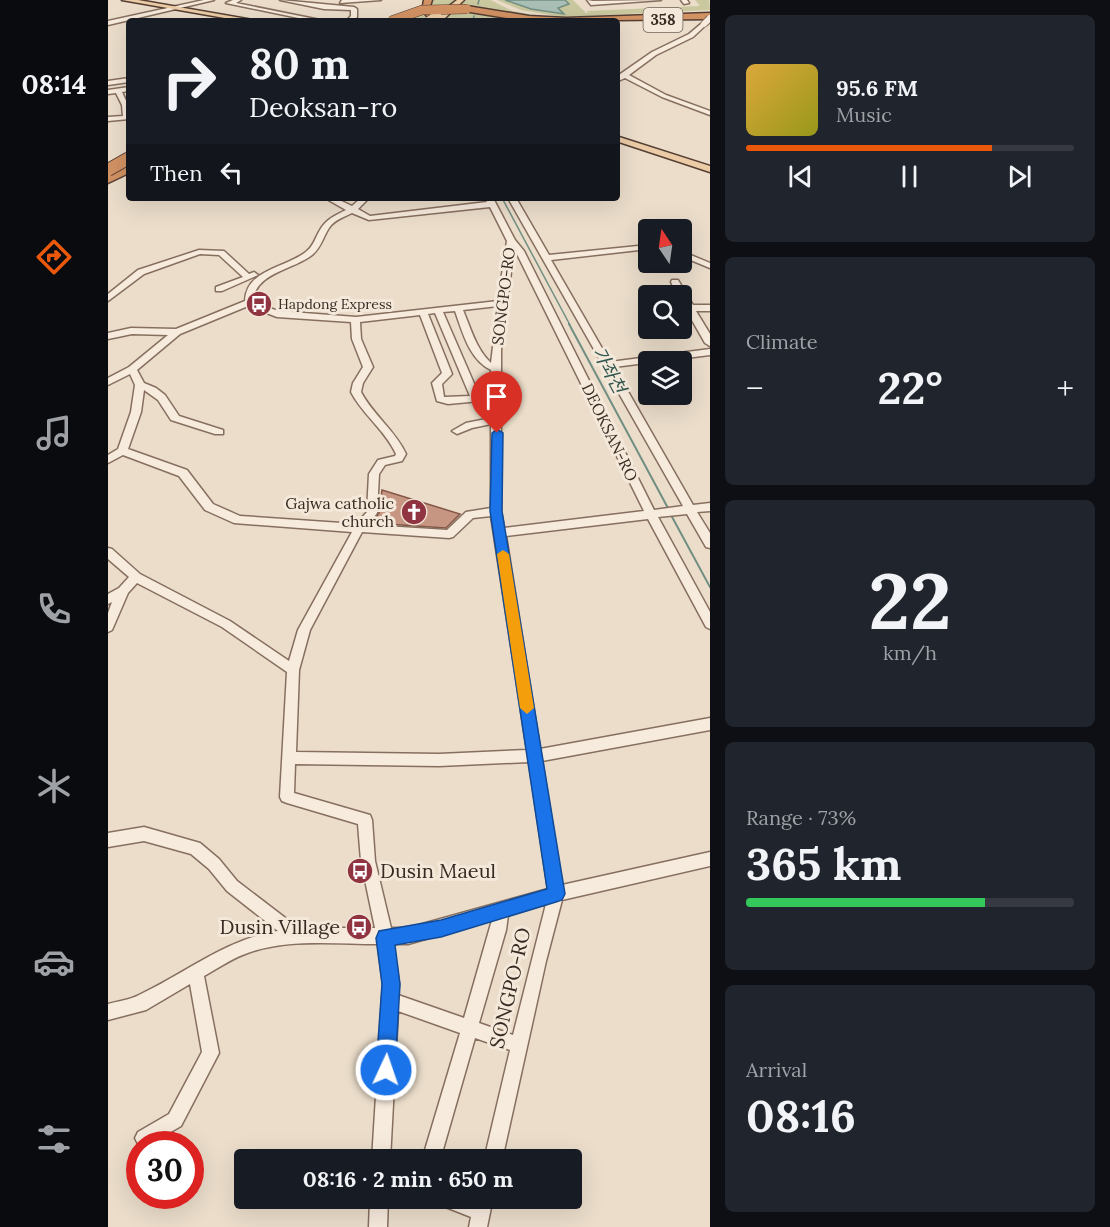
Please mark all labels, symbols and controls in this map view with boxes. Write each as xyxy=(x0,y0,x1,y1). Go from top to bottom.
road number: 358 xyxy=(644,8,682,32)
text: 80 m xyxy=(249,37,349,91)
icon: right xyxy=(150,42,228,120)
text: 08:14 xyxy=(21,67,87,101)
text: 95.6 FM xyxy=(836,74,918,102)
text: Deoksan-ro xyxy=(249,90,397,124)
text: Music xyxy=(836,102,892,127)
icon: left xyxy=(215,156,248,189)
text: Then xyxy=(150,159,203,187)
icon: previous xyxy=(784,160,817,193)
icon: pause xyxy=(893,160,926,193)
icon: next xyxy=(1003,160,1036,193)
north arrow xyxy=(638,219,692,273)
map controls xyxy=(638,219,692,405)
icon: directions xyxy=(33,236,75,278)
street label: SONGPO-RO xyxy=(487,246,519,346)
button: search xyxy=(638,285,692,339)
bus stop icon: Hapdong Express xyxy=(244,289,274,319)
place label: Hapdong Express xyxy=(278,295,392,313)
text: Climate xyxy=(746,329,818,354)
water label: 가좌천 xyxy=(588,342,632,399)
button: layers xyxy=(638,351,692,405)
text: 22° xyxy=(877,359,943,416)
text: − xyxy=(746,367,764,409)
text: + xyxy=(1056,367,1074,409)
pin xyxy=(471,371,522,433)
icon: arrive xyxy=(480,380,513,413)
street label: DEOKSAN-RO xyxy=(578,380,642,484)
icon: music xyxy=(33,412,75,454)
place label: Gajwa catholic church xyxy=(285,493,394,531)
church icon: Gajwa catholic church xyxy=(399,497,429,527)
text: 22 xyxy=(868,551,952,650)
icon: phone xyxy=(33,588,75,630)
text: km/h xyxy=(883,640,937,665)
icon: climate xyxy=(33,765,75,807)
text: Range · 73% xyxy=(746,805,856,830)
text: 365 km xyxy=(746,835,901,892)
bus stop icon: Dusin Maeul xyxy=(345,856,375,886)
place label: Dusin Maeul xyxy=(380,858,496,883)
bus stop icon: Dusin Village xyxy=(344,912,374,942)
place label: Dusin Village xyxy=(220,914,340,939)
street label: SONGPO-RO xyxy=(483,925,536,1051)
icon: car xyxy=(33,941,75,983)
position arrow xyxy=(354,1038,418,1102)
text: Arrival xyxy=(746,1057,807,1082)
text: 08:16 xyxy=(746,1087,856,1144)
icon: filters xyxy=(33,1118,75,1160)
speed limit sign: 30 xyxy=(126,1131,204,1209)
text: 08:16 · 2 min · 650 m xyxy=(303,1165,513,1193)

